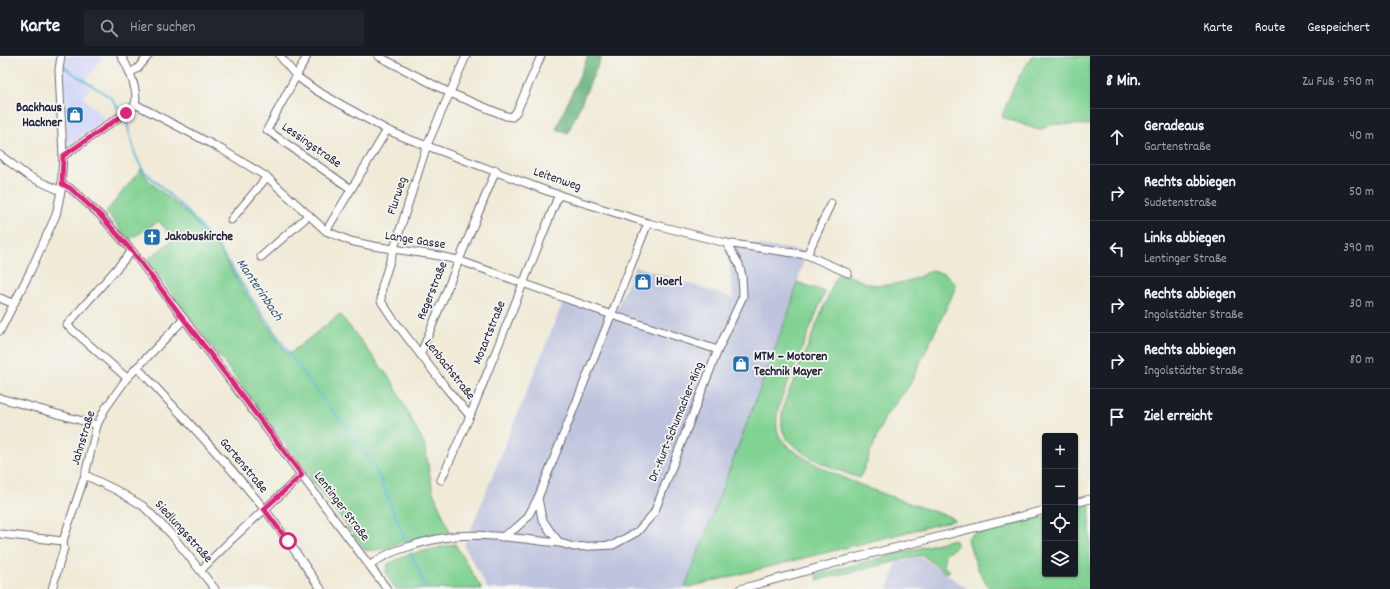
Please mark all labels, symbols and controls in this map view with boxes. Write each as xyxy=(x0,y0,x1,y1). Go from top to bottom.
search box xyxy=(84,10,364,46)
text: Karte xyxy=(20,14,60,41)
icon: search xyxy=(98,17,120,39)
text: Hier suchen xyxy=(130,17,195,39)
text: Karte xyxy=(1203,18,1233,38)
text: Route xyxy=(1255,18,1285,38)
text: Gespeichert xyxy=(1307,18,1370,38)
text: 8 Min. xyxy=(1106,70,1140,94)
text: Zu Fuß · 590 m xyxy=(1302,73,1374,92)
place label: Backhaus Hackner xyxy=(16,99,63,133)
route end xyxy=(117,104,135,122)
shop icon: Backhaus Hackner xyxy=(65,105,85,125)
text: Geradeaus xyxy=(1144,116,1204,138)
street label: Lessingstraße xyxy=(277,118,345,174)
icon: ahead xyxy=(1106,126,1128,148)
text: 40 m xyxy=(1350,127,1374,146)
text: Gartenstraße xyxy=(1144,138,1211,157)
street label: Leitenweg xyxy=(530,163,584,197)
text: Rechts abbiegen xyxy=(1144,172,1236,194)
street label: Flurweg xyxy=(383,174,413,218)
icon: right xyxy=(1106,182,1128,204)
text: 50 m xyxy=(1349,183,1374,202)
text: Sudetenstraße xyxy=(1144,194,1217,213)
church icon: Jakobuskirche xyxy=(142,227,162,247)
street label: Lange Gasse xyxy=(383,227,447,255)
place label: Jakobuskirche xyxy=(165,228,233,247)
text: Links abbiegen xyxy=(1144,228,1225,250)
icon: left xyxy=(1106,238,1128,260)
text: 390 m xyxy=(1343,239,1374,258)
text: Lentinger Straße xyxy=(1144,250,1227,269)
water label: Manterinbach xyxy=(231,255,288,326)
street label: Regerstraße xyxy=(413,259,453,323)
shop icon: Hoerl xyxy=(633,272,653,292)
place label: Hoerl xyxy=(656,273,683,292)
text: Rechts abbiegen xyxy=(1144,284,1236,306)
icon: right xyxy=(1106,294,1128,316)
text: 30 m xyxy=(1349,295,1374,314)
street label: Mozartstraße xyxy=(469,298,511,368)
text: Ingolstädter Straße xyxy=(1144,306,1243,325)
street label: Lenbachstraße xyxy=(419,335,479,405)
text: Rechts abbiegen xyxy=(1144,340,1236,362)
place label: MTM – Motoren Technik Mayer xyxy=(754,348,827,382)
icon: right xyxy=(1106,350,1128,372)
text: 80 m xyxy=(1350,351,1374,370)
shop icon: MTM – Motoren Technik Mayer xyxy=(731,354,751,374)
street label: Dr.-Kurt-Schumacher-Ring xyxy=(644,359,710,485)
text: Ingolstädter Straße xyxy=(1144,362,1243,381)
icon: arrive xyxy=(1106,406,1128,428)
text: Ziel erreicht xyxy=(1144,406,1212,428)
street label: Jahnstraße xyxy=(67,408,101,467)
map controls xyxy=(1042,433,1078,577)
button: + xyxy=(1042,433,1078,469)
street label: Gartenstraße xyxy=(214,434,272,498)
street label: Lentinger Straße xyxy=(308,468,374,546)
button: − xyxy=(1042,469,1078,505)
street label: Siedlungsstraße xyxy=(150,496,217,568)
button: locate xyxy=(1042,505,1078,541)
route start xyxy=(279,532,297,550)
button: layers xyxy=(1042,541,1078,577)

